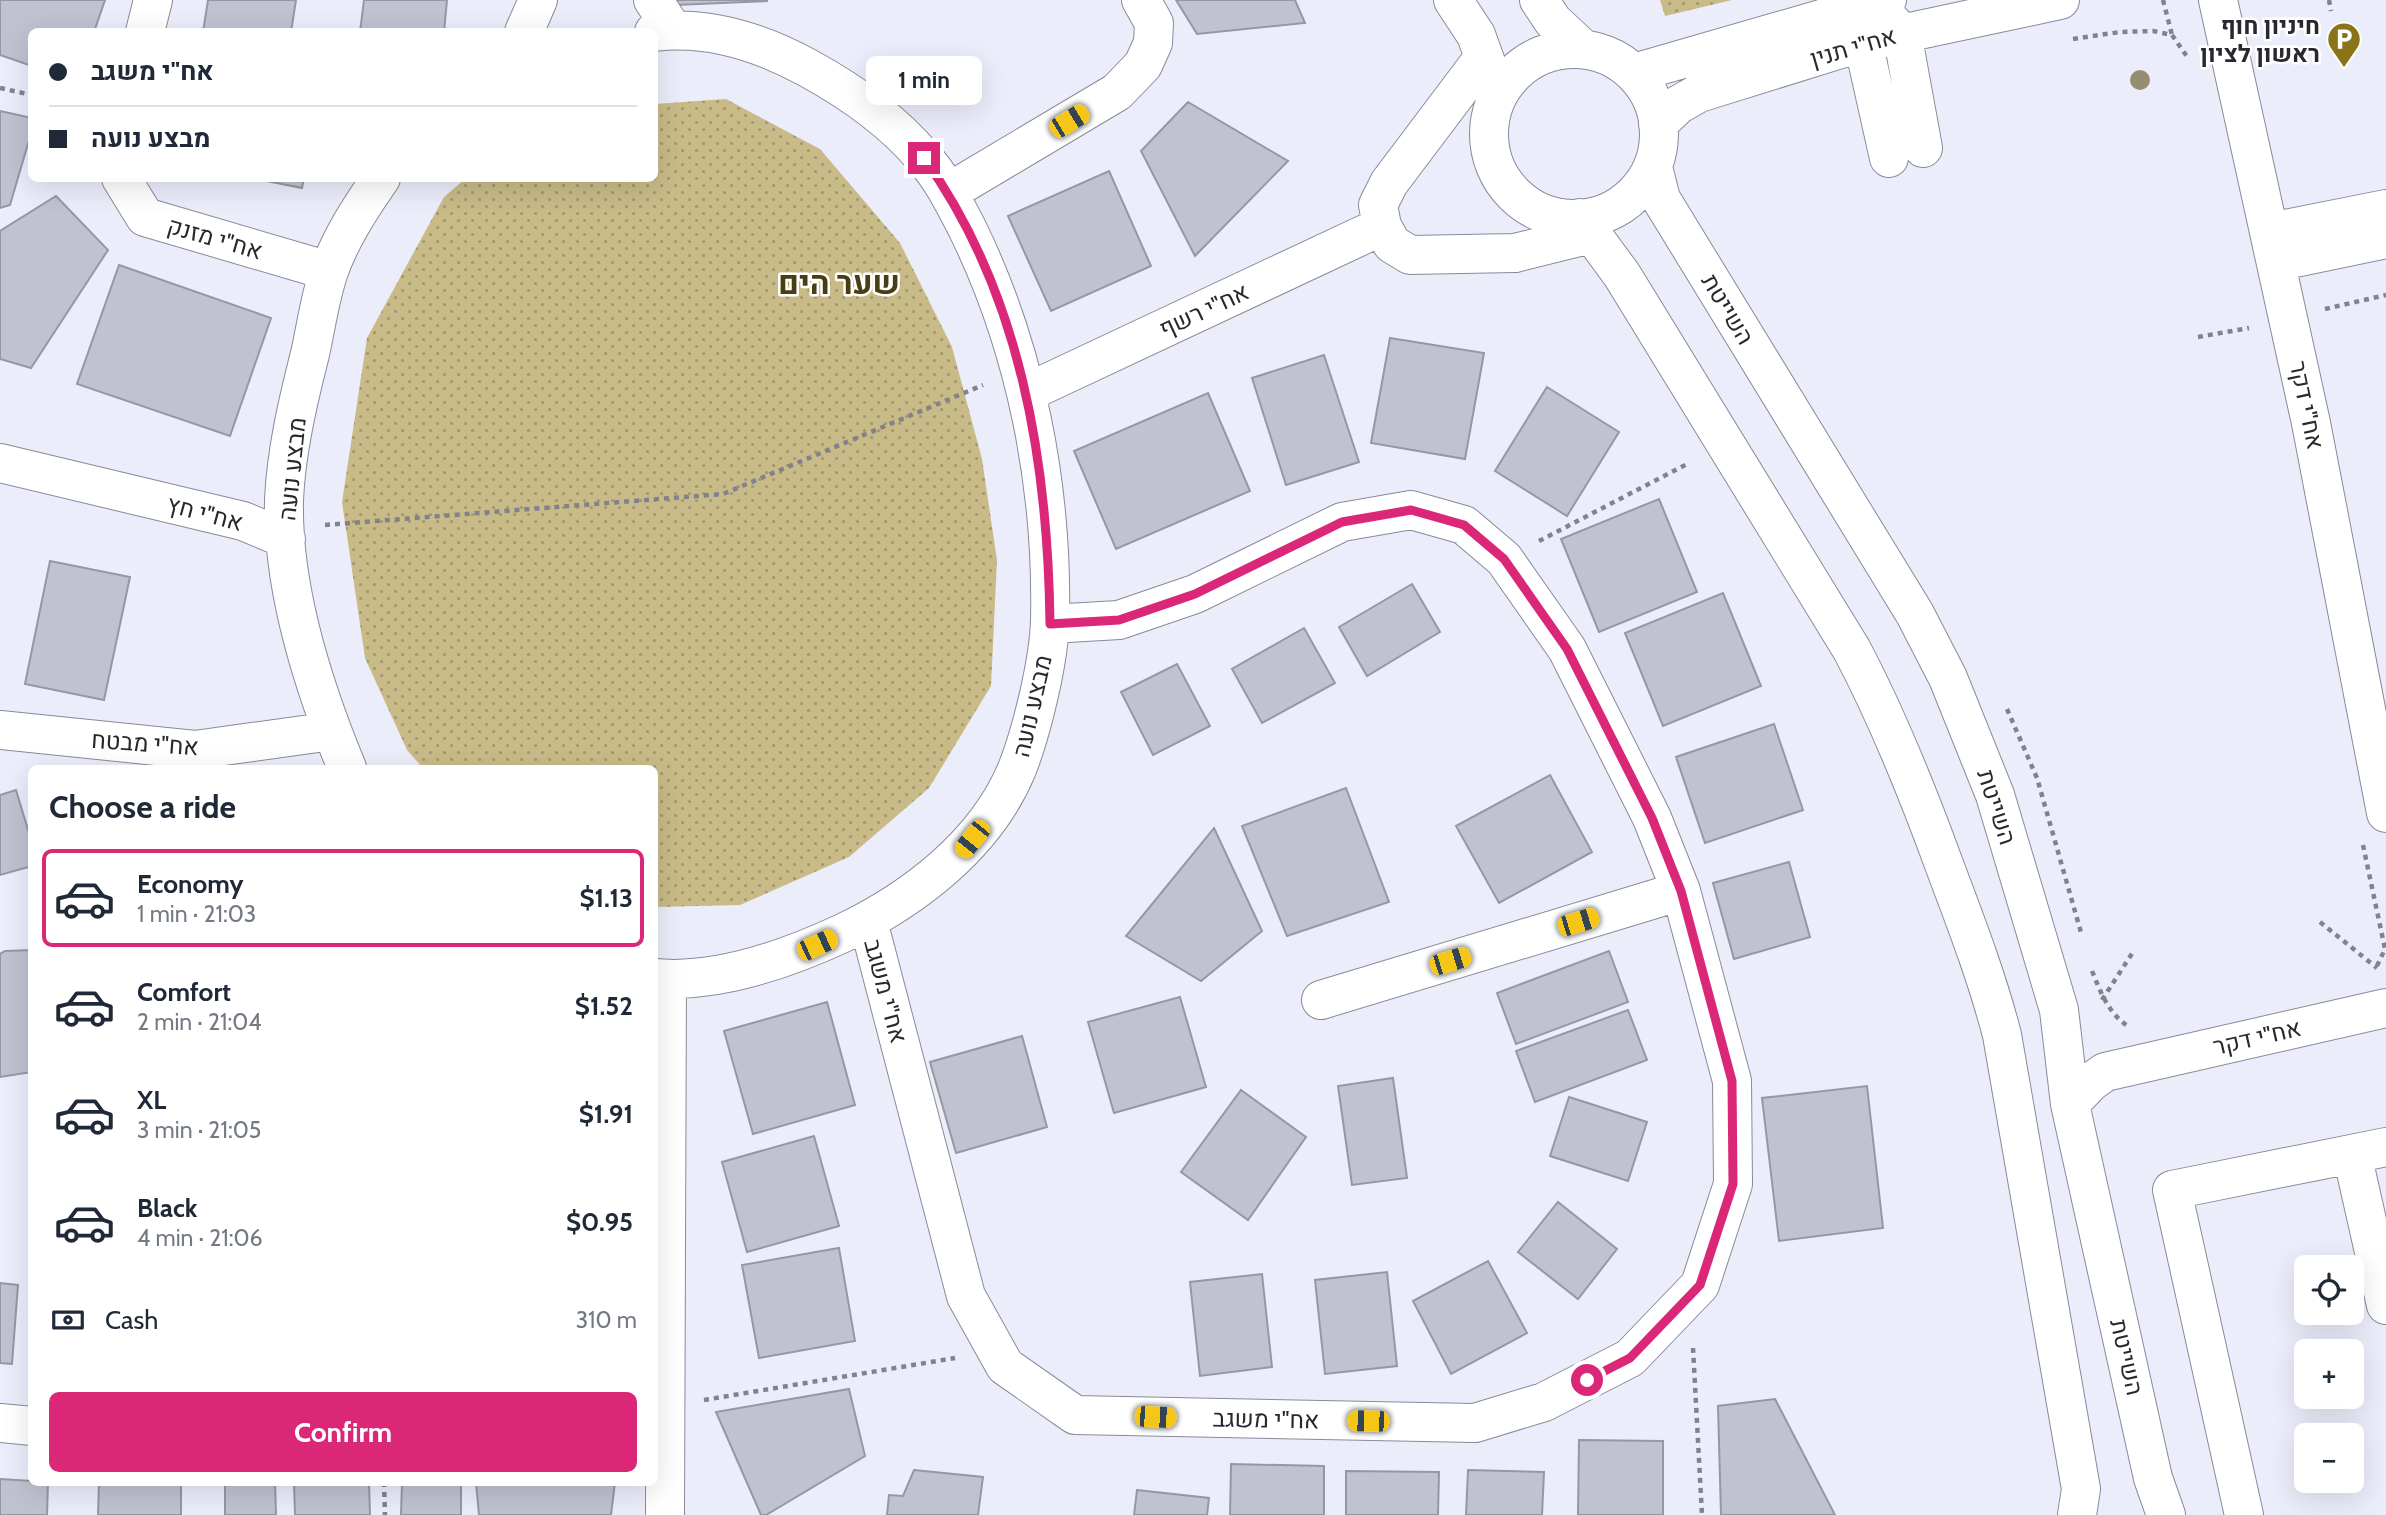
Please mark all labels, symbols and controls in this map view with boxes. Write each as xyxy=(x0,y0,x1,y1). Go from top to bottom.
place label: חיניון חוף ראשון לציון xyxy=(2200,11,2320,68)
parking icon: חיניון חוף ראשון לציון xyxy=(2325,20,2363,69)
street label: אח"י תנין xyxy=(1807,21,1899,73)
text: אח"י משגב xyxy=(91,55,214,87)
callout: 1 min xyxy=(866,57,982,106)
text: 1 min xyxy=(898,66,950,94)
car xyxy=(1046,101,1093,141)
text: מבצע נועה xyxy=(91,122,210,154)
route end xyxy=(908,142,940,174)
street label: אח"י מזנק xyxy=(164,211,266,265)
district label: שער הים xyxy=(778,263,900,302)
street label: השייטת xyxy=(1696,268,1760,350)
street label: אח"י רשף xyxy=(1155,277,1253,343)
street label: אח"י דקר xyxy=(2284,358,2330,452)
street label: מבצע נועה xyxy=(272,416,312,522)
street label: אח"י חץ xyxy=(164,489,246,537)
street label: מבצע נועה xyxy=(1006,652,1058,760)
street label: אח"י מבטח xyxy=(90,725,200,761)
street label: השייטת xyxy=(1971,766,2023,848)
text: Choose a ride xyxy=(49,787,236,826)
car xyxy=(951,816,994,862)
icon: car xyxy=(53,867,116,930)
text: Economy xyxy=(137,868,243,900)
text: $1.13 xyxy=(579,882,633,914)
text: 1 min · 21:03 xyxy=(137,900,256,928)
car xyxy=(1555,906,1602,938)
car xyxy=(794,927,841,963)
street label: אח"י משגב xyxy=(858,936,914,1046)
car xyxy=(1427,945,1474,977)
icon: car xyxy=(53,975,116,1038)
text: Comfort xyxy=(137,976,231,1008)
text: $1.52 xyxy=(575,990,633,1022)
text: 2 min · 21:04 xyxy=(137,1008,262,1036)
street label: אח"י דקר xyxy=(2210,1013,2304,1061)
icon: car xyxy=(53,1083,116,1146)
text: XL xyxy=(137,1084,166,1116)
text: $1.91 xyxy=(579,1098,633,1130)
text: 3 min · 21:05 xyxy=(137,1116,261,1144)
icon: car xyxy=(53,1191,116,1254)
text: Black xyxy=(137,1192,197,1224)
text: $0.95 xyxy=(566,1206,633,1238)
text: 4 min · 21:06 xyxy=(137,1224,263,1252)
map controls xyxy=(2294,1255,2364,1493)
button: locate xyxy=(2294,1255,2364,1325)
icon: cash xyxy=(49,1301,87,1339)
text: Cash xyxy=(105,1304,158,1336)
text: 310 m xyxy=(576,1306,637,1334)
street label: השייטת xyxy=(2104,1316,2150,1398)
button: + xyxy=(2294,1339,2364,1409)
route start xyxy=(1571,1364,1603,1396)
button: Confirm xyxy=(49,1392,637,1472)
street label: אח"י משגב xyxy=(1212,1404,1320,1434)
car xyxy=(1134,1406,1177,1428)
car xyxy=(1347,1410,1390,1432)
button: − xyxy=(2294,1423,2364,1493)

